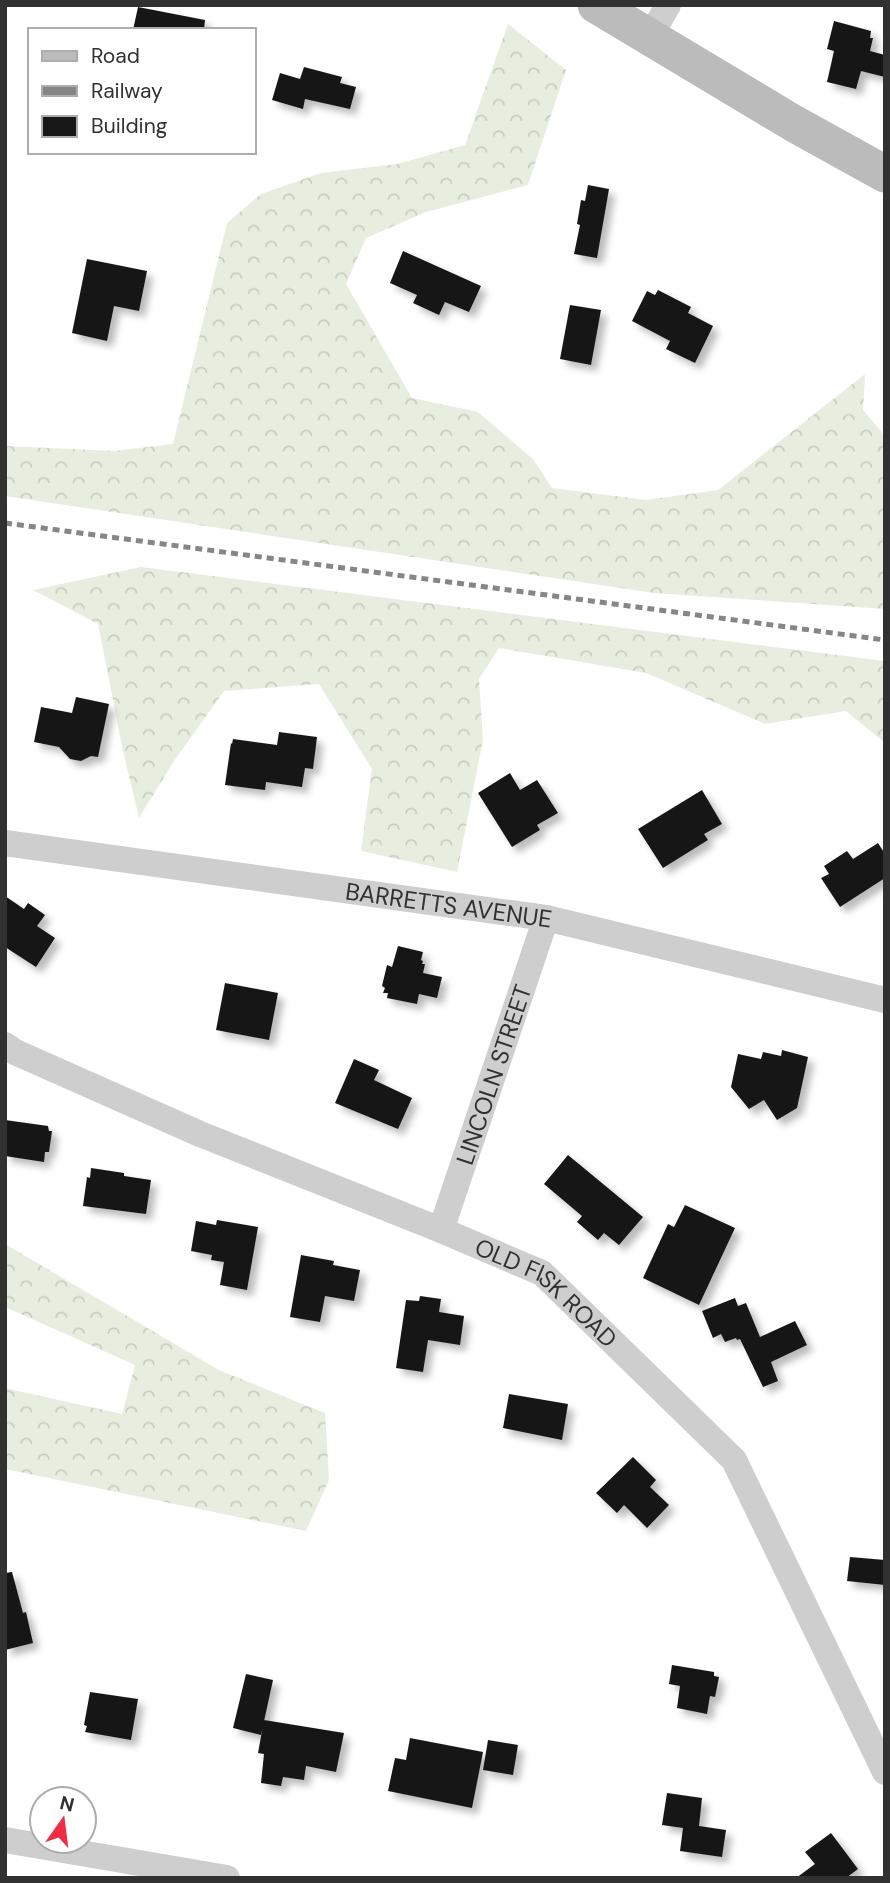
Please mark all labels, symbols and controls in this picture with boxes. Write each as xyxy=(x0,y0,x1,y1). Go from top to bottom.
legend xyxy=(28,28,256,154)
text: Road xyxy=(91,42,140,70)
text: Railway xyxy=(91,77,163,105)
text: Building xyxy=(91,112,168,140)
street label: BARRETTS AVENUE xyxy=(344,875,554,934)
street label: LINCOLN STREET xyxy=(449,980,538,1169)
street label: OLD FISK ROAD xyxy=(470,1231,624,1354)
north arrow xyxy=(28,1785,98,1855)
text: N xyxy=(57,1790,77,1818)

